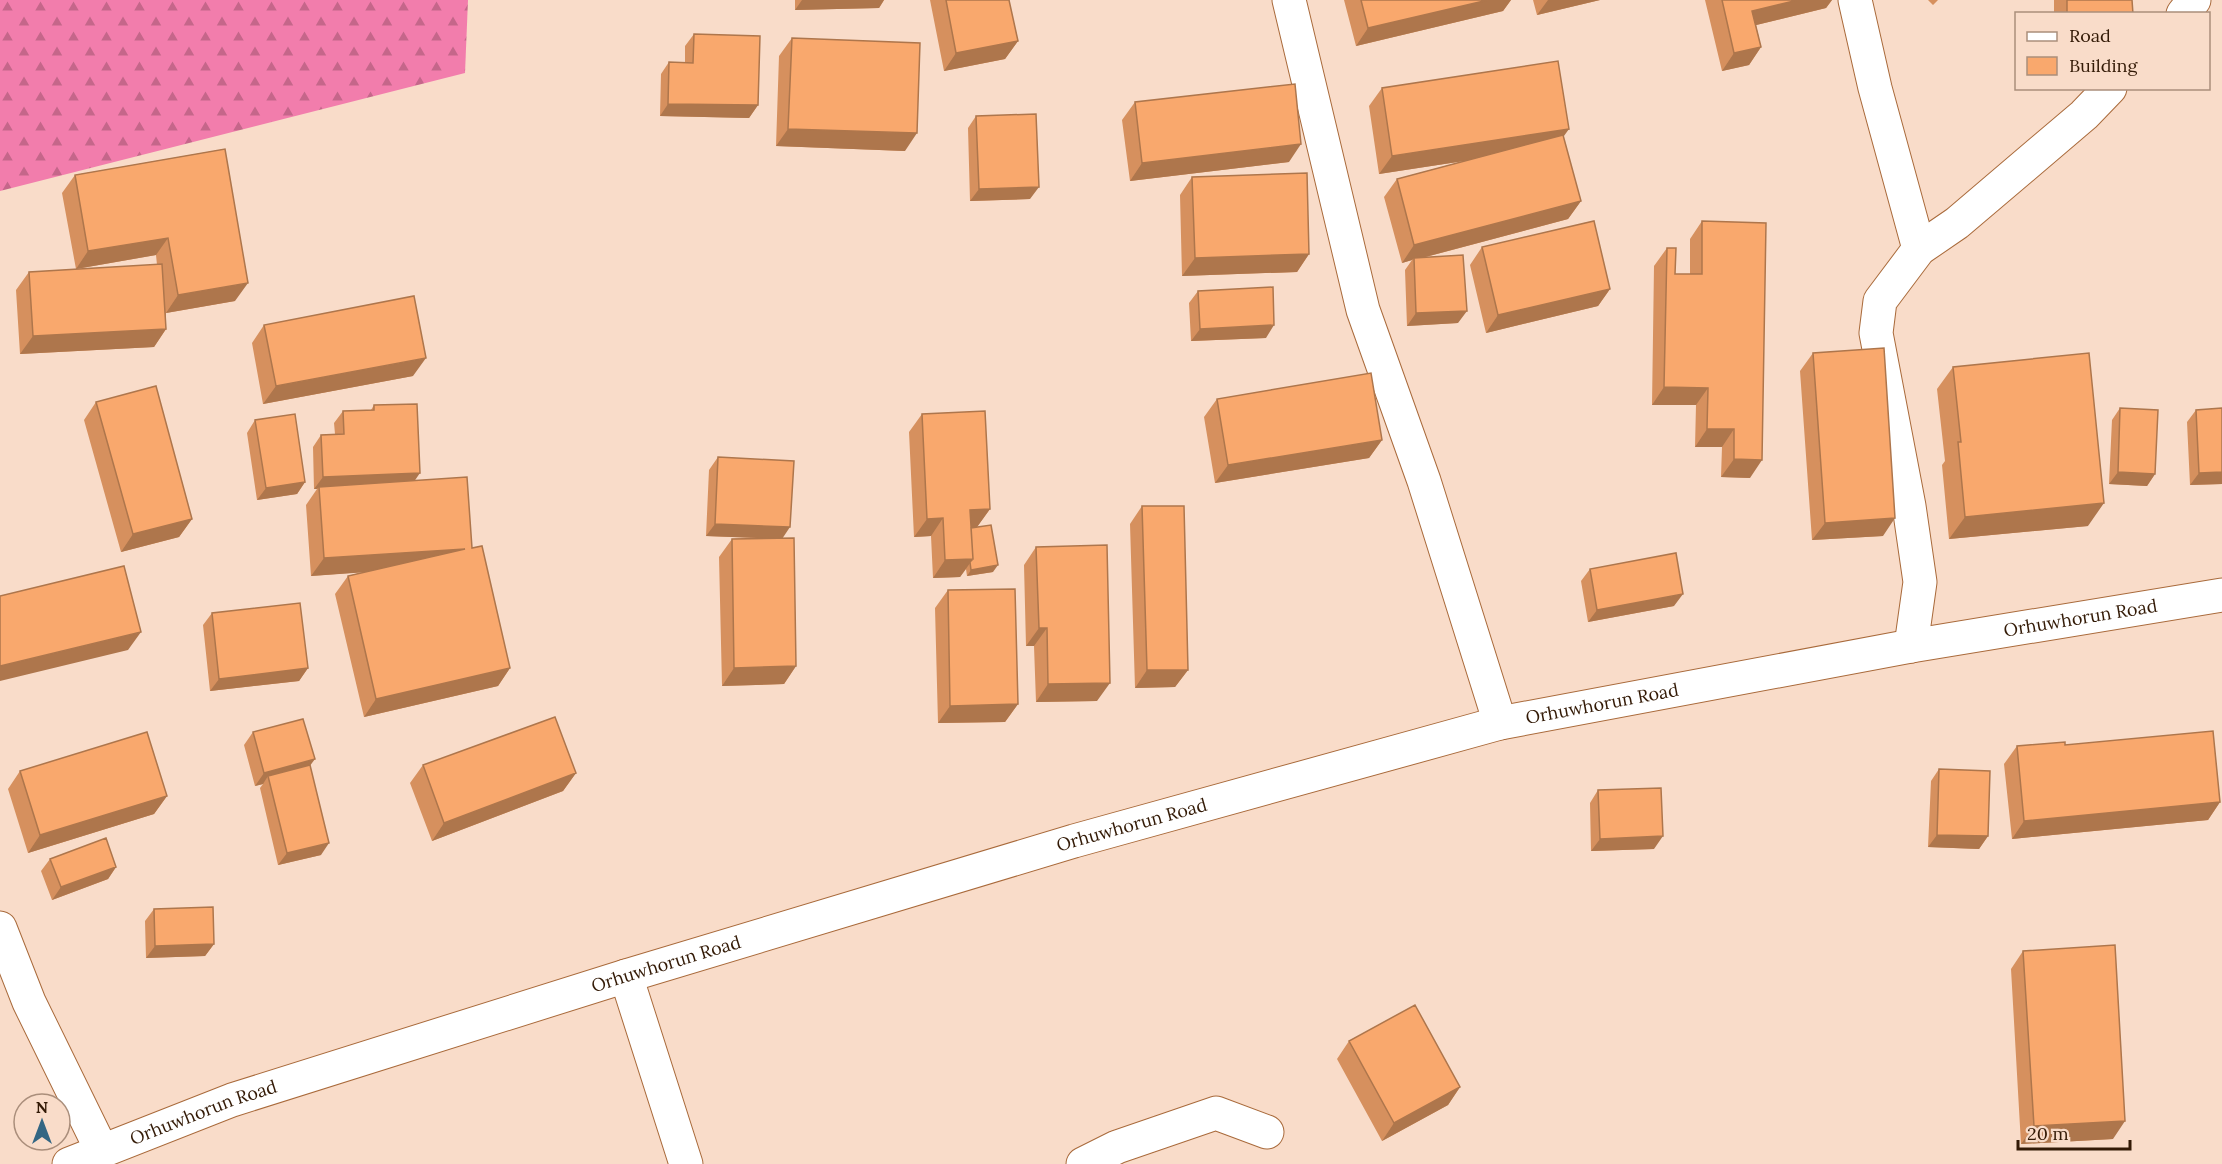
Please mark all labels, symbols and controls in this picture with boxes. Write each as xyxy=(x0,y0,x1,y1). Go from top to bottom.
legend xyxy=(2015,12,2210,90)
text: Road xyxy=(2069,24,2111,47)
text: Building xyxy=(2069,54,2139,77)
street label: Orhuwhorun Road xyxy=(2002,594,2159,642)
street label: Orhuwhorun Road xyxy=(1524,678,1681,729)
street label: Orhuwhorun Road xyxy=(1054,793,1210,857)
street label: Orhuwhorun Road xyxy=(588,930,744,997)
street label: Orhuwhorun Road xyxy=(126,1075,280,1150)
north arrow xyxy=(12,1092,72,1152)
text: N xyxy=(36,1097,48,1117)
scale bar xyxy=(2018,1113,2130,1151)
text: 20 m xyxy=(2027,1122,2069,1145)

